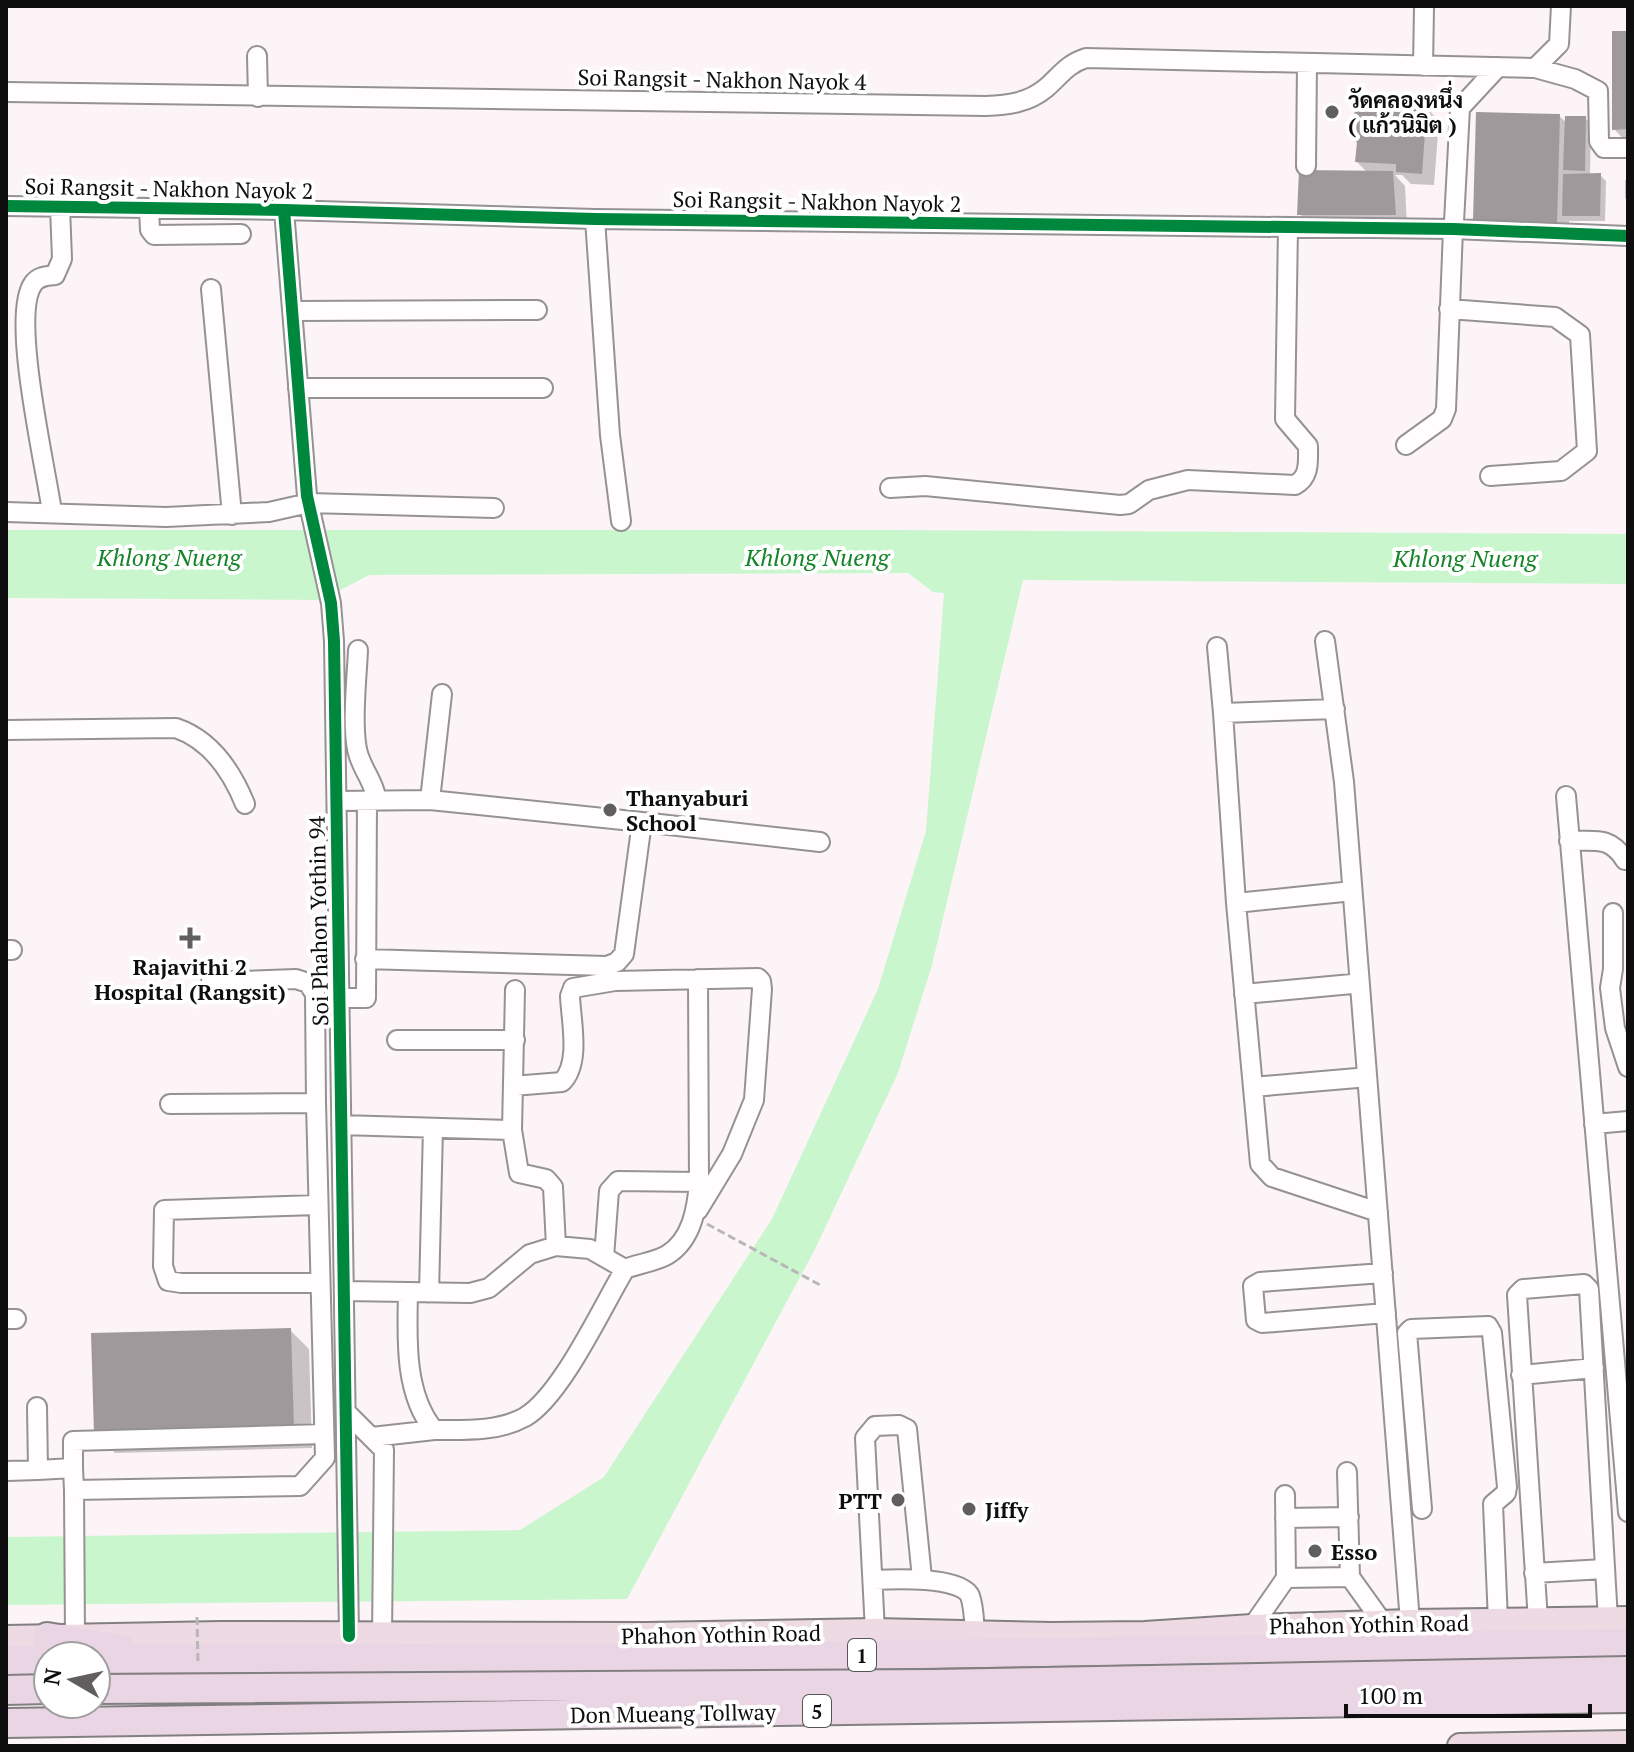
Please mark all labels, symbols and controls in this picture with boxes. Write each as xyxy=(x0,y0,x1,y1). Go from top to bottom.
street label: Soi Rangsit - Nakhon Nayok 4 xyxy=(577,62,867,96)
place label: วัดคลองหนึ่ง ( แก้วนิมิต ) xyxy=(1348,80,1463,139)
marker: วัดคลองหนึ่ง ( แก้วนิมิต ) xyxy=(1323,103,1341,121)
street label: Soi Rangsit - Nakhon Nayok 2 xyxy=(24,171,314,205)
street label: Soi Rangsit - Nakhon Nayok 2 xyxy=(672,184,962,218)
water label: Khlong Nueng xyxy=(96,541,242,573)
water label: Khlong Nueng xyxy=(744,541,890,573)
water label: Khlong Nueng xyxy=(1392,542,1538,574)
place label: Thanyaburi School xyxy=(626,783,748,837)
marker: Thanyaburi School xyxy=(601,801,619,819)
street label: Soi Phahon Yothin 94 xyxy=(302,815,334,1026)
marker: Rajavithi 2 Hospital (Rangsit) xyxy=(179,927,201,949)
place label: Rajavithi 2 Hospital (Rangsit) xyxy=(94,952,286,1006)
place label: PTT xyxy=(839,1486,882,1515)
marker: PTT xyxy=(889,1491,907,1509)
place label: Jiffy xyxy=(985,1495,1029,1524)
marker: Jiffy xyxy=(960,1500,978,1518)
place label: Esso xyxy=(1331,1537,1377,1566)
marker: Esso xyxy=(1306,1542,1324,1560)
street label: Phahon Yothin Road xyxy=(1269,1608,1469,1640)
street label: Phahon Yothin Road xyxy=(621,1618,821,1650)
road number: 1 xyxy=(848,1639,876,1671)
north arrow xyxy=(32,1640,112,1720)
text: N xyxy=(36,1666,67,1687)
scale bar xyxy=(1346,1668,1590,1718)
text: 100 m xyxy=(1358,1679,1423,1711)
road number: 5 xyxy=(803,1695,831,1727)
street label: Don Mueang Tollway xyxy=(570,1697,777,1729)

